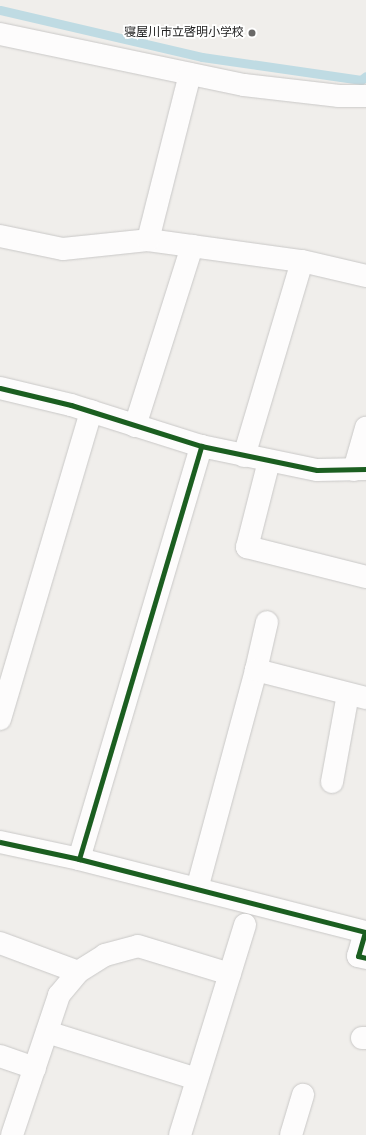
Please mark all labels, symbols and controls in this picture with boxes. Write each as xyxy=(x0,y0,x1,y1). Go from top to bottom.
place label: 寝屋川市立啓明小学校 xyxy=(124,26,244,40)
marker: 寝屋川市立啓明小学校 xyxy=(247,28,257,38)

